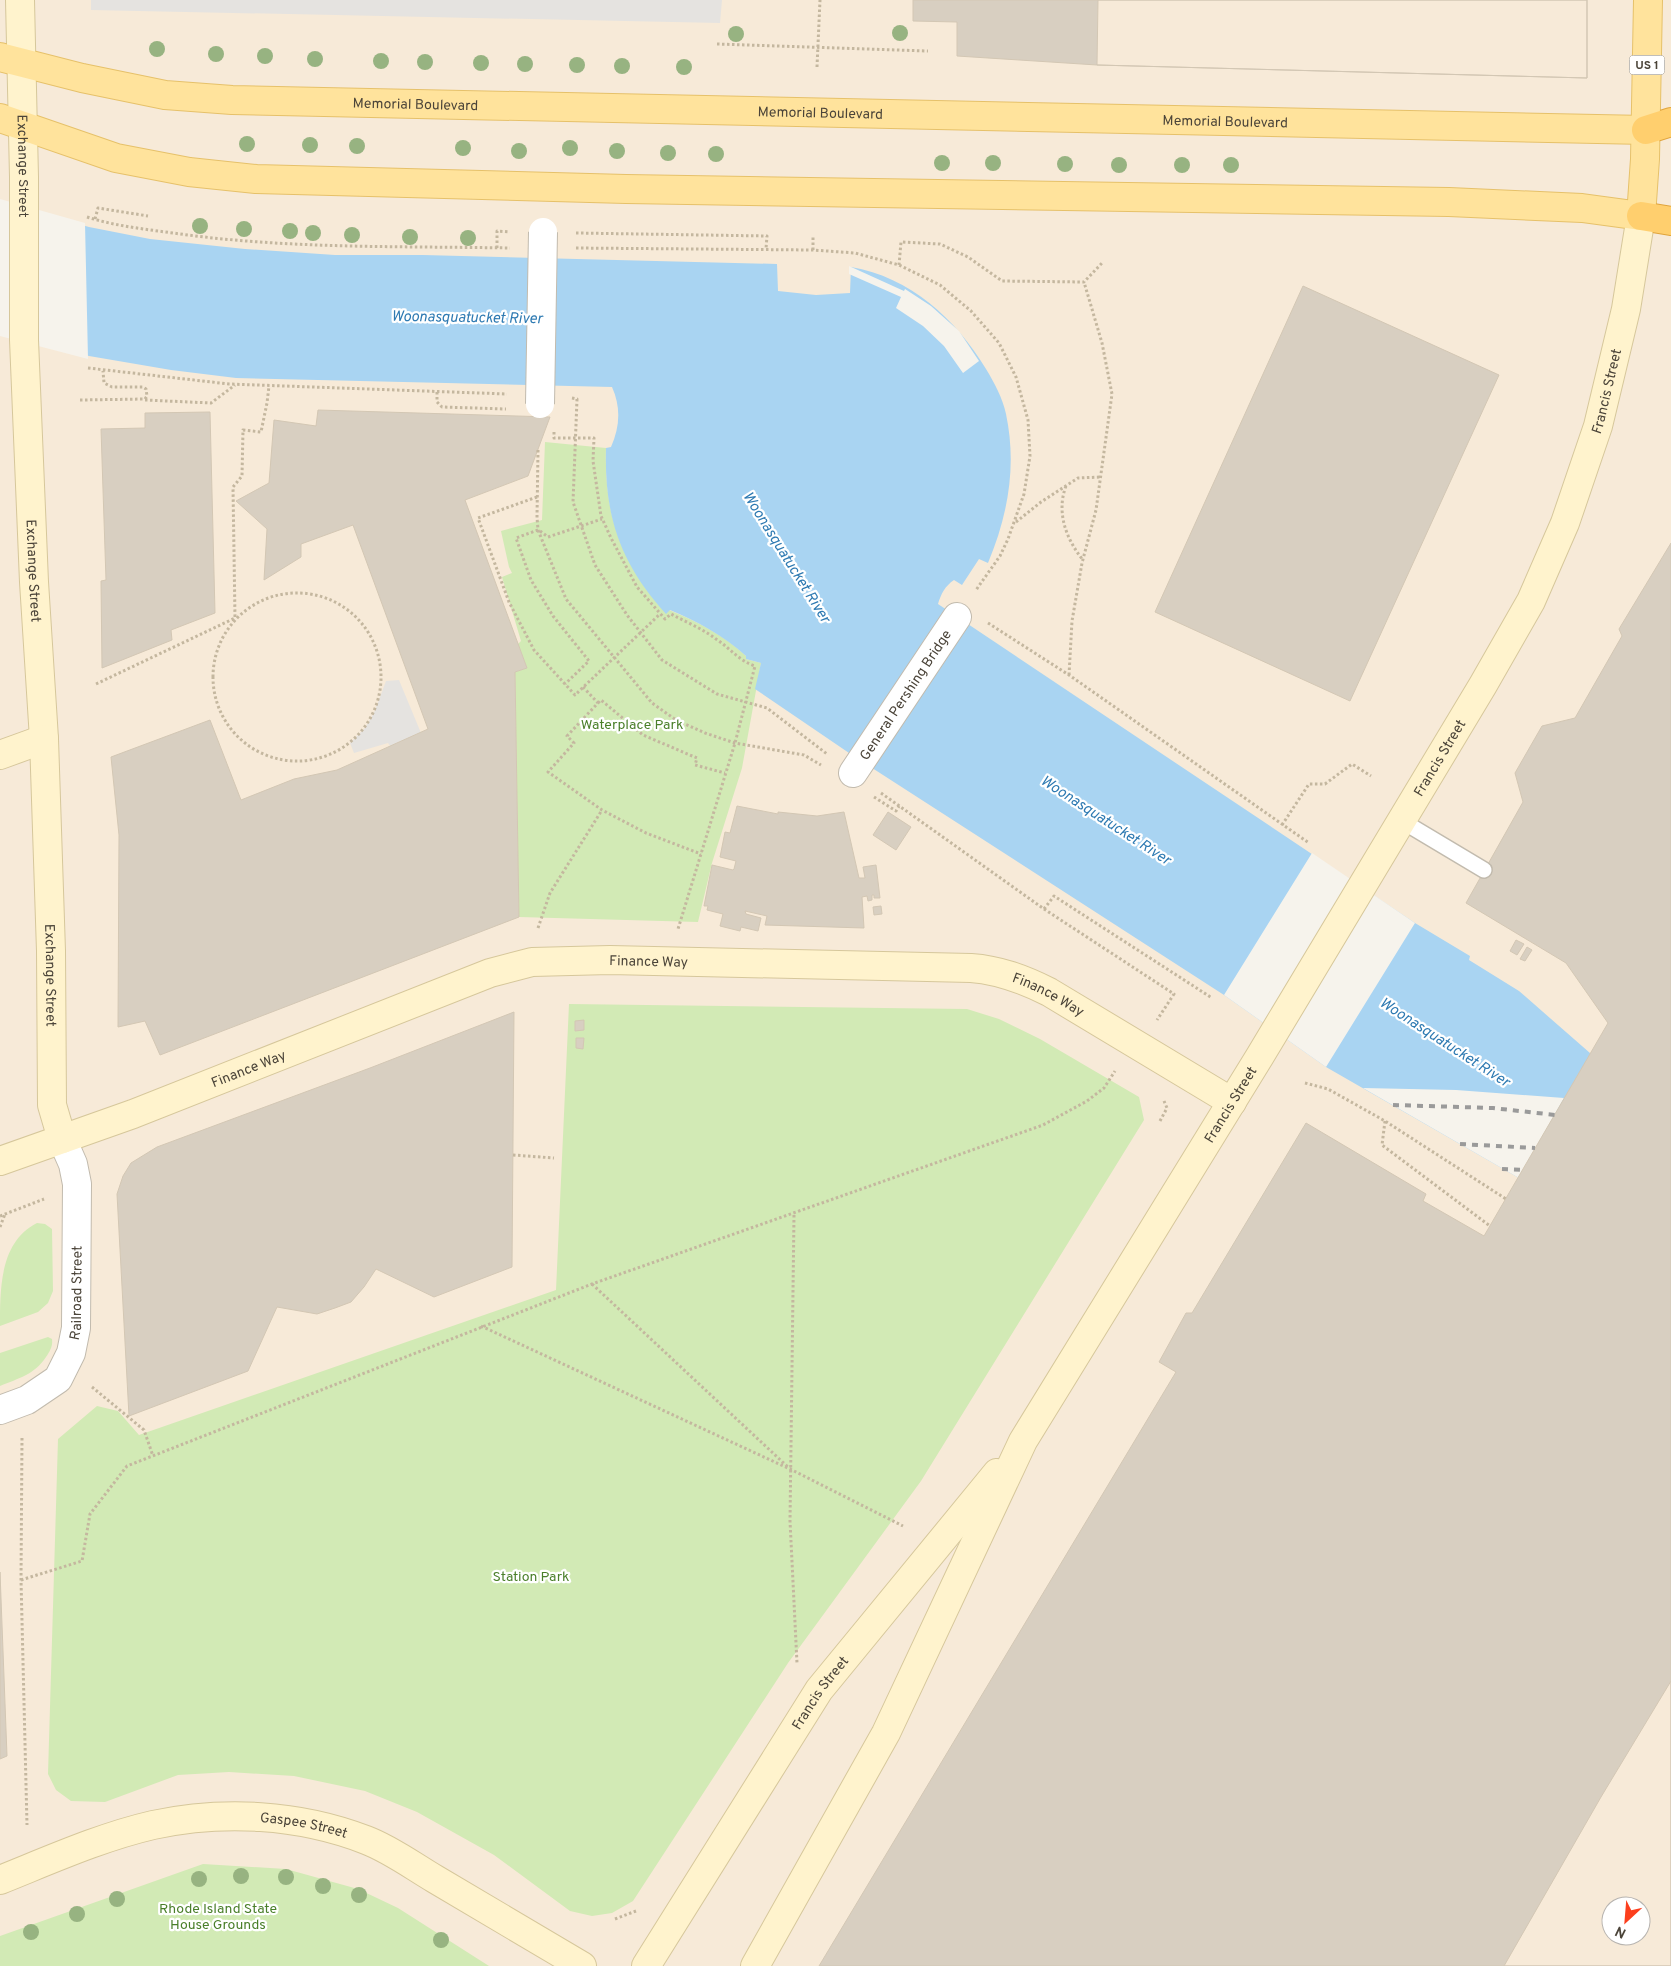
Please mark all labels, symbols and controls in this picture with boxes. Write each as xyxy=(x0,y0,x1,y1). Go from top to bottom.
road number: US 1 xyxy=(1630,56,1664,74)
street label: Memorial Boulevard xyxy=(352,96,478,115)
street label: Memorial Boulevard xyxy=(757,104,883,124)
street label: Memorial Boulevard xyxy=(1162,113,1288,132)
street label: Exchange Street xyxy=(13,114,31,217)
water label: Woonasquatucket River xyxy=(391,308,544,329)
street label: Francis Street xyxy=(1589,347,1626,436)
water label: Woonasquatucket River xyxy=(738,489,835,628)
street label: Exchange Street xyxy=(21,519,44,623)
street label: General Pershing Bridge xyxy=(857,627,956,764)
park label: Waterplace Park xyxy=(581,717,683,734)
street label: Francis Street xyxy=(1411,717,1470,800)
water label: Woonasquatucket River xyxy=(1037,772,1175,871)
street label: Exchange Street xyxy=(40,924,58,1027)
street label: Finance Way xyxy=(609,953,688,972)
street label: Finance Way xyxy=(1010,970,1087,1021)
water label: Woonasquatucket River xyxy=(1376,994,1514,1093)
street label: Finance Way xyxy=(209,1047,289,1092)
street label: Francis Street xyxy=(1201,1064,1261,1147)
street label: Railroad Street xyxy=(67,1246,87,1342)
park label: Station Park xyxy=(493,1569,569,1586)
street label: Francis Street xyxy=(789,1653,853,1734)
street label: Gaspee Street xyxy=(259,1810,349,1843)
north arrow xyxy=(1601,1896,1651,1946)
park label: Rhode Island State House Grounds xyxy=(159,1901,277,1934)
text: N xyxy=(1613,1921,1629,1941)

